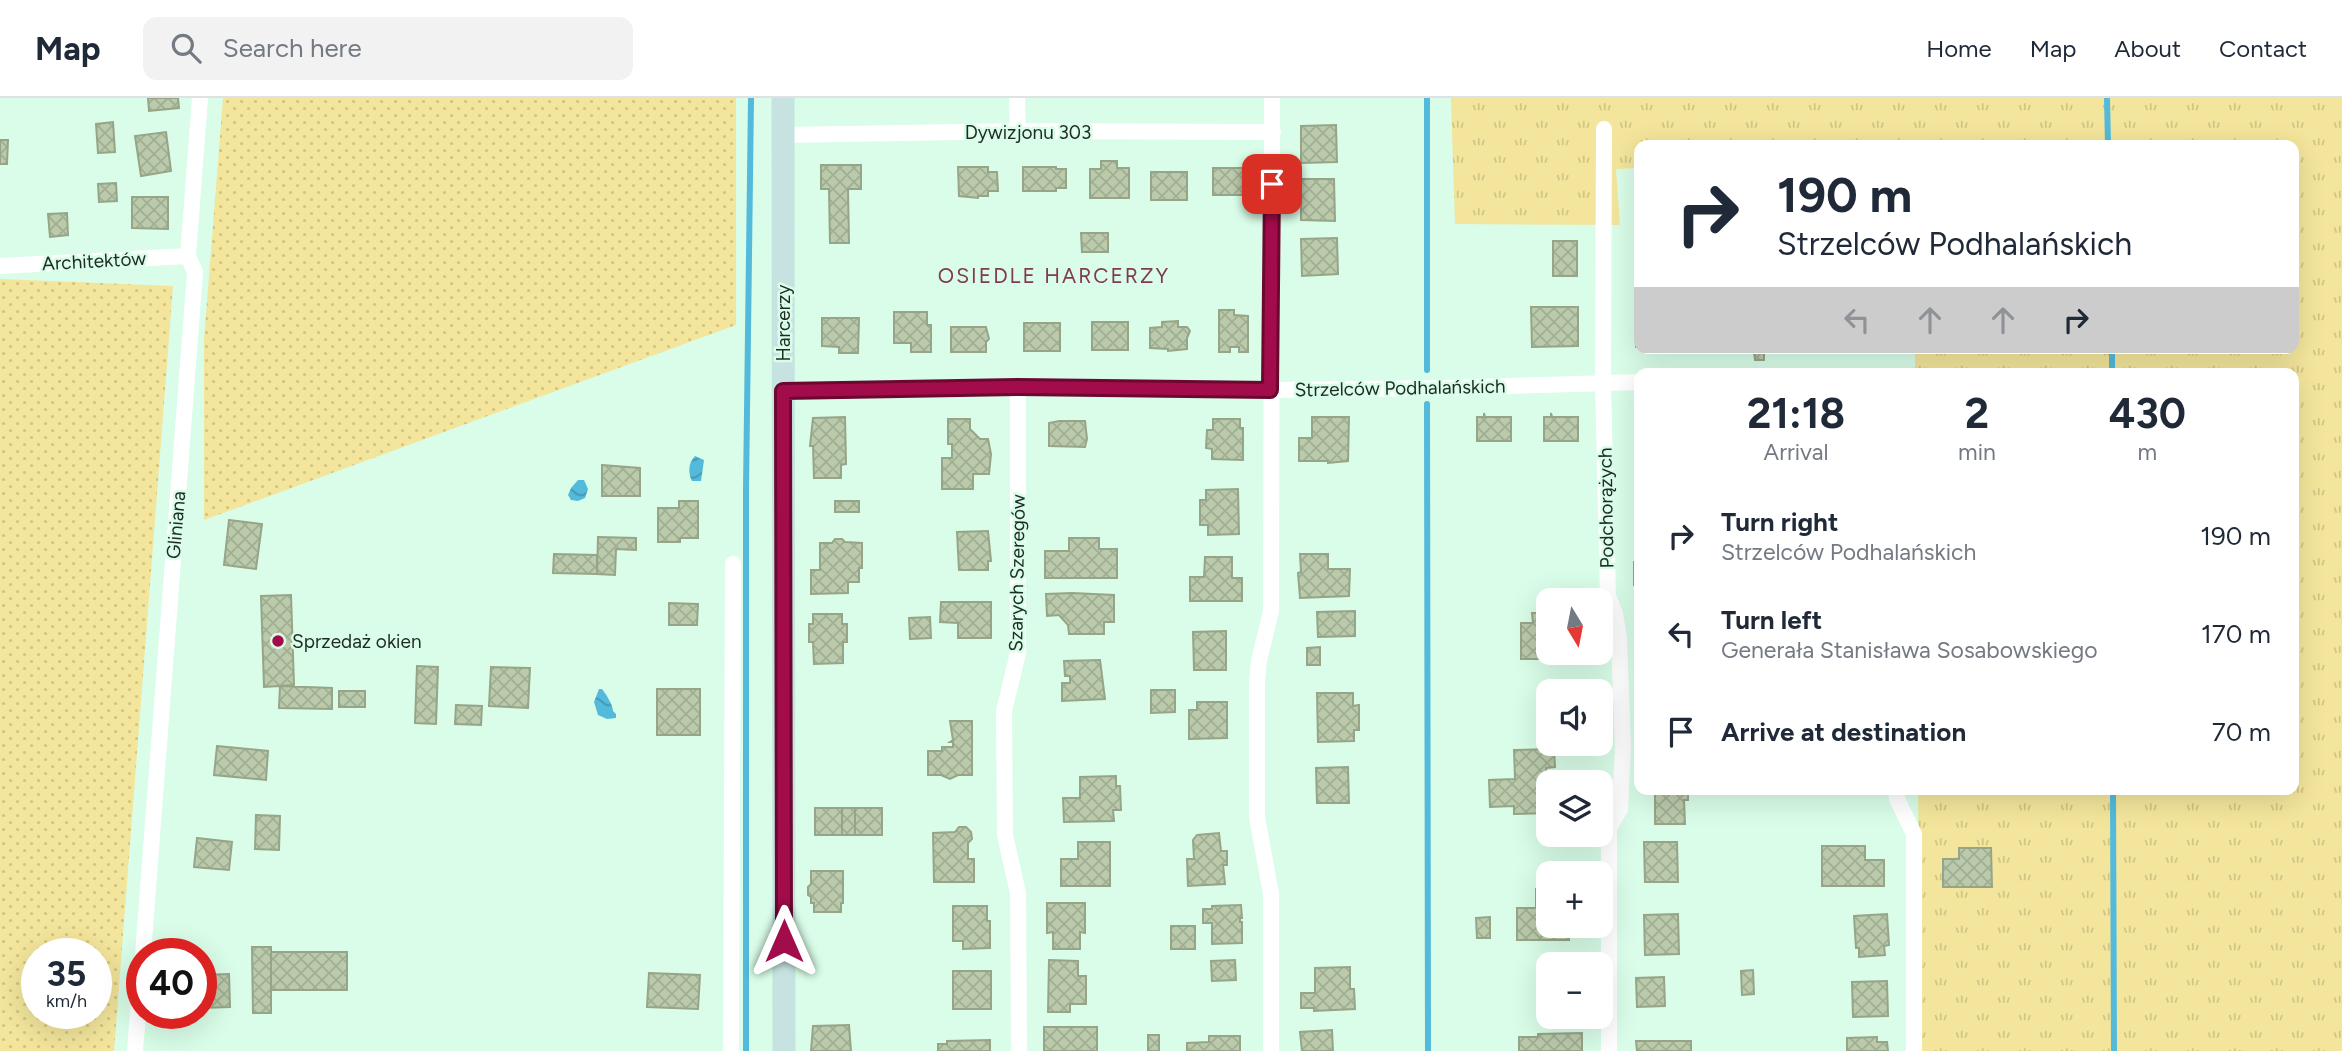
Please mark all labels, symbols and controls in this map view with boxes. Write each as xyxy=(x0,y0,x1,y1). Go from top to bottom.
search box xyxy=(143,17,633,80)
text: Map xyxy=(35,29,101,68)
icon: search xyxy=(167,29,205,67)
text: Search here xyxy=(223,32,362,64)
text: Home xyxy=(1926,34,1992,63)
text: Map xyxy=(2030,34,2076,63)
text: About xyxy=(2114,34,2181,63)
text: Contact xyxy=(2219,34,2307,63)
street label: Dywizjonu 303 xyxy=(965,121,1091,144)
pin xyxy=(1242,154,1302,214)
icon: arrive xyxy=(1253,165,1291,203)
text: 190 m xyxy=(1777,165,1912,224)
icon: right xyxy=(1662,168,1753,259)
text: Strzelców Podhalańskich xyxy=(1777,225,2132,263)
street label: Architektów xyxy=(41,247,147,275)
district label: OSIEDLE HARCERZY xyxy=(938,263,1170,288)
street label: Harcerzy xyxy=(772,285,795,361)
icon: left xyxy=(1838,301,1876,339)
icon: ahead xyxy=(1911,301,1949,339)
icon: ahead xyxy=(1984,301,2022,339)
icon: right xyxy=(2057,301,2095,339)
street label: Strzelców Podhalańskich xyxy=(1294,375,1506,401)
text: 21:18 xyxy=(1747,388,1845,439)
text: 2 xyxy=(1965,388,1989,439)
text: 430 xyxy=(2109,388,2186,439)
text: Arrival xyxy=(1764,438,1829,466)
text: min xyxy=(1958,438,1996,466)
text: m xyxy=(2138,438,2157,466)
street label: Podchorążych xyxy=(1593,447,1619,569)
street label: Gliniana xyxy=(162,490,190,560)
street label: Szarych Szeregów xyxy=(1004,494,1030,652)
text: Turn right xyxy=(1721,506,1838,538)
icon: right xyxy=(1662,517,1700,555)
text: 190 m xyxy=(2200,520,2271,552)
text: Strzelców Podhalańskich xyxy=(1721,538,1976,566)
north arrow xyxy=(1536,588,1614,665)
map controls xyxy=(1536,588,1613,1029)
text: Turn left xyxy=(1721,604,1822,636)
icon: left xyxy=(1662,615,1700,653)
text: 170 m xyxy=(2201,618,2271,650)
place label: Sprzedaż okien xyxy=(292,630,422,653)
marker: Sprzedaż okien xyxy=(270,633,286,649)
text: Generała Stanisława Sosabowskiego xyxy=(1721,636,2098,664)
button: sound xyxy=(1536,679,1613,756)
icon: arrive xyxy=(1662,713,1700,751)
text: Arrive at destination xyxy=(1721,716,1966,748)
text: 70 m xyxy=(2212,716,2271,748)
button: layers xyxy=(1536,770,1613,847)
button: + xyxy=(1536,861,1613,938)
position arrow xyxy=(747,904,821,978)
speed limit sign: 40 xyxy=(126,938,217,1029)
button: − xyxy=(1536,952,1613,1029)
text: 35 xyxy=(47,953,86,995)
text: km/h xyxy=(46,990,87,1012)

